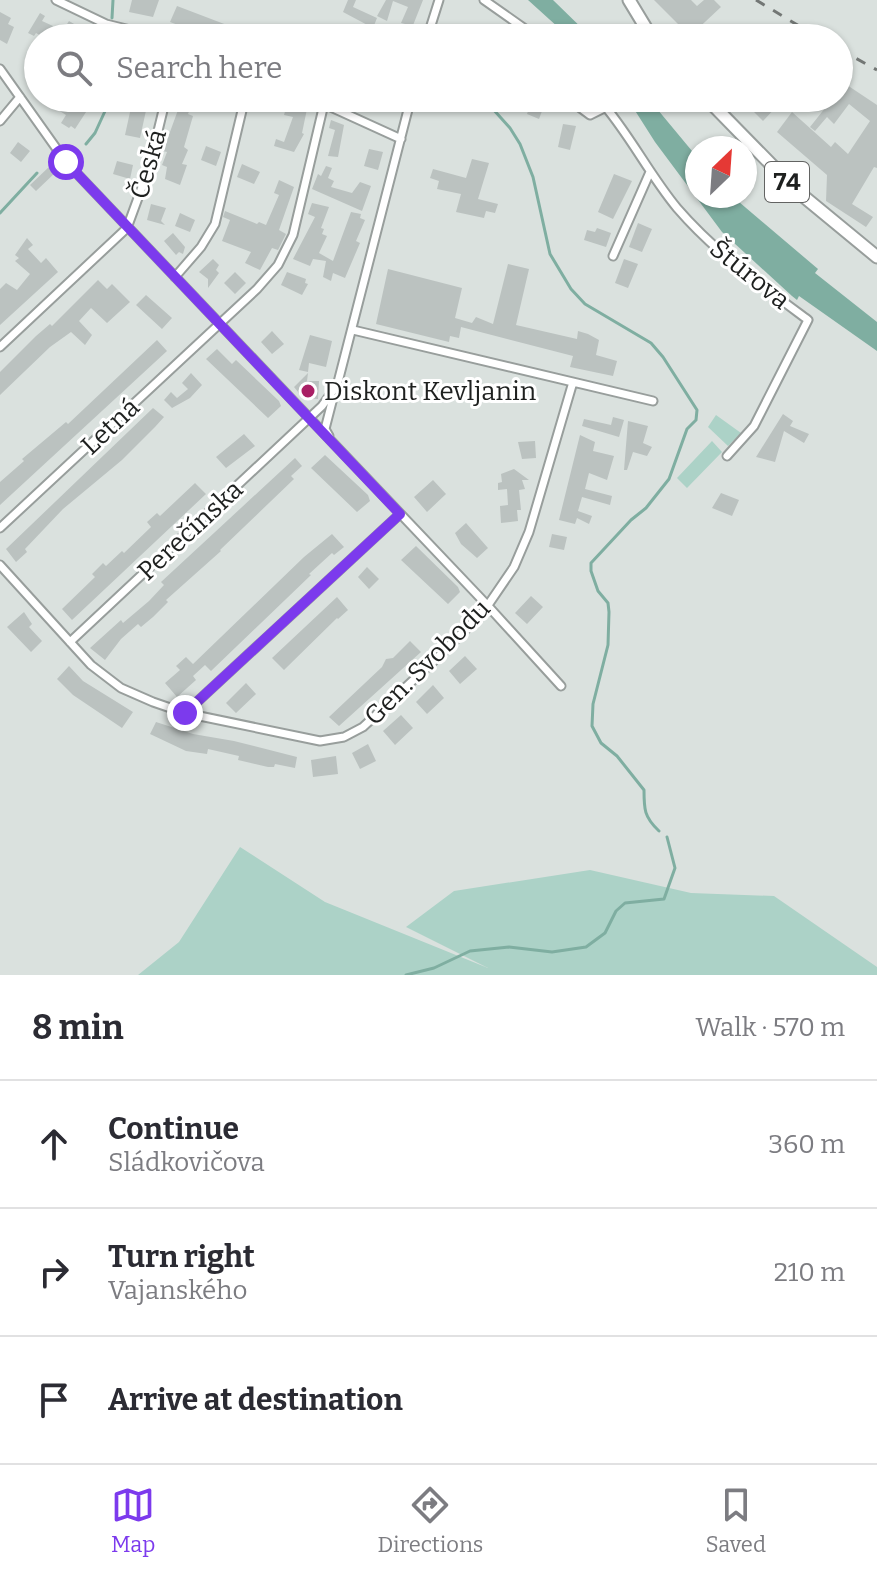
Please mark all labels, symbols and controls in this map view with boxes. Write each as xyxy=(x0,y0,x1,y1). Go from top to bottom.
search box xyxy=(24,24,853,112)
icon: search xyxy=(52,46,96,90)
text: Search here xyxy=(116,50,283,86)
street label: Česká xyxy=(124,126,173,203)
north arrow xyxy=(685,136,757,208)
route start xyxy=(48,144,84,180)
road number: 74 xyxy=(765,162,809,202)
street label: Štúrova xyxy=(704,233,796,316)
place label: Diskont Kevljanin xyxy=(324,376,537,407)
marker: Diskont Kevljanin xyxy=(299,382,317,400)
street label: Letná xyxy=(75,392,146,461)
street label: Perečínska xyxy=(131,474,249,587)
street label: Gen. Svobodu xyxy=(358,593,497,732)
route end xyxy=(167,695,203,731)
text: 8 min xyxy=(32,1007,124,1048)
text: Walk · 570 m xyxy=(696,1012,845,1043)
text: Continue xyxy=(108,1111,239,1147)
icon: ahead xyxy=(32,1122,76,1166)
text: 360 m xyxy=(768,1129,845,1160)
text: Sládkovičova xyxy=(108,1147,265,1178)
text: Turn right xyxy=(108,1239,255,1275)
icon: right xyxy=(32,1250,76,1294)
text: 210 m xyxy=(774,1257,845,1288)
text: Vajanského xyxy=(108,1275,247,1306)
icon: arrive xyxy=(32,1378,76,1422)
text: Arrive at destination xyxy=(108,1382,403,1418)
tab: Map xyxy=(111,1483,155,1558)
tab: Directions xyxy=(378,1483,483,1558)
tab: Saved xyxy=(706,1483,766,1558)

